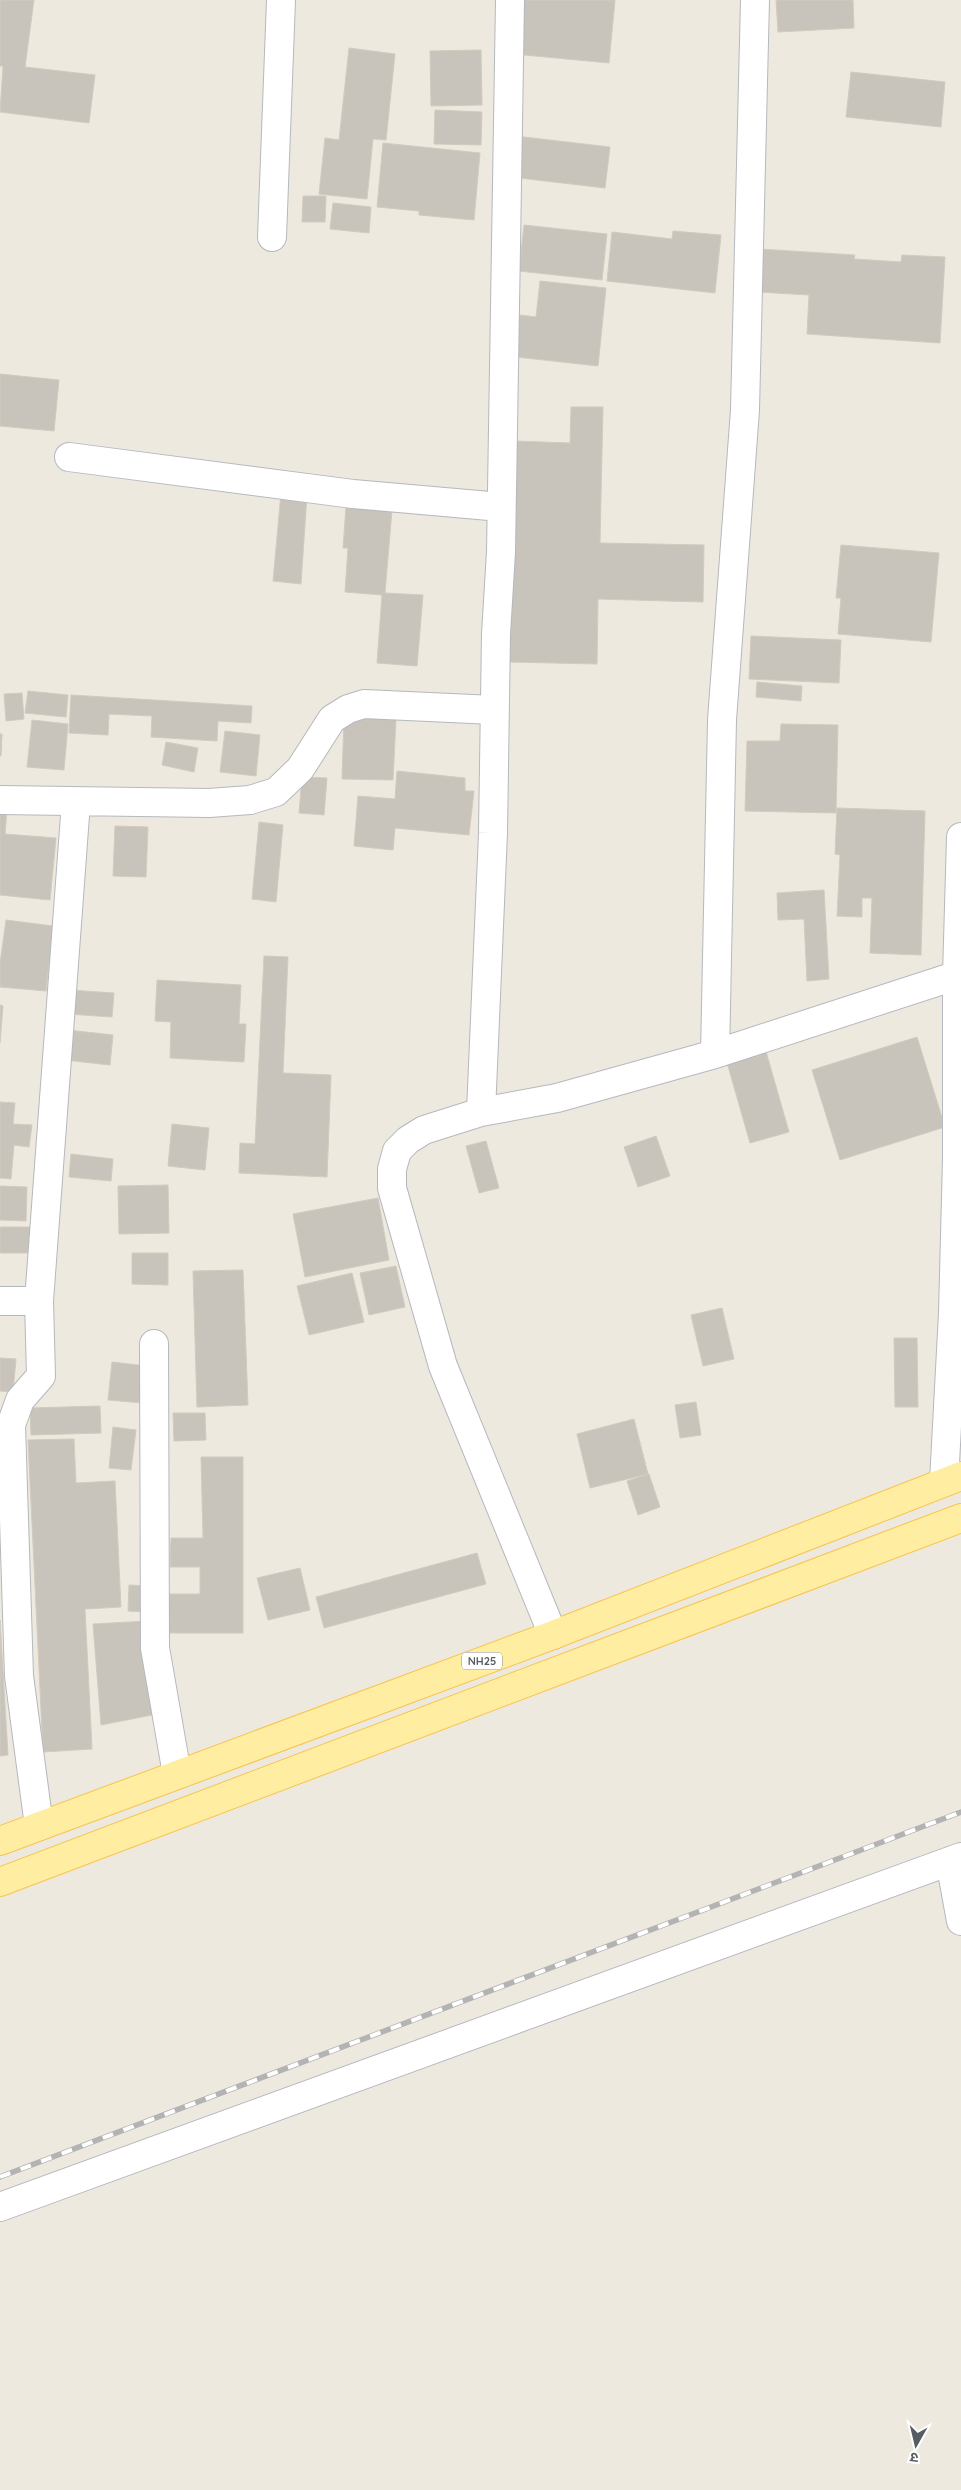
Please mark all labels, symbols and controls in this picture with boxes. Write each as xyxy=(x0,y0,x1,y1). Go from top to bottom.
road number: NH25 xyxy=(462,1652,502,1670)
north arrow xyxy=(891,2420,941,2470)
text: उ xyxy=(908,2448,920,2467)

